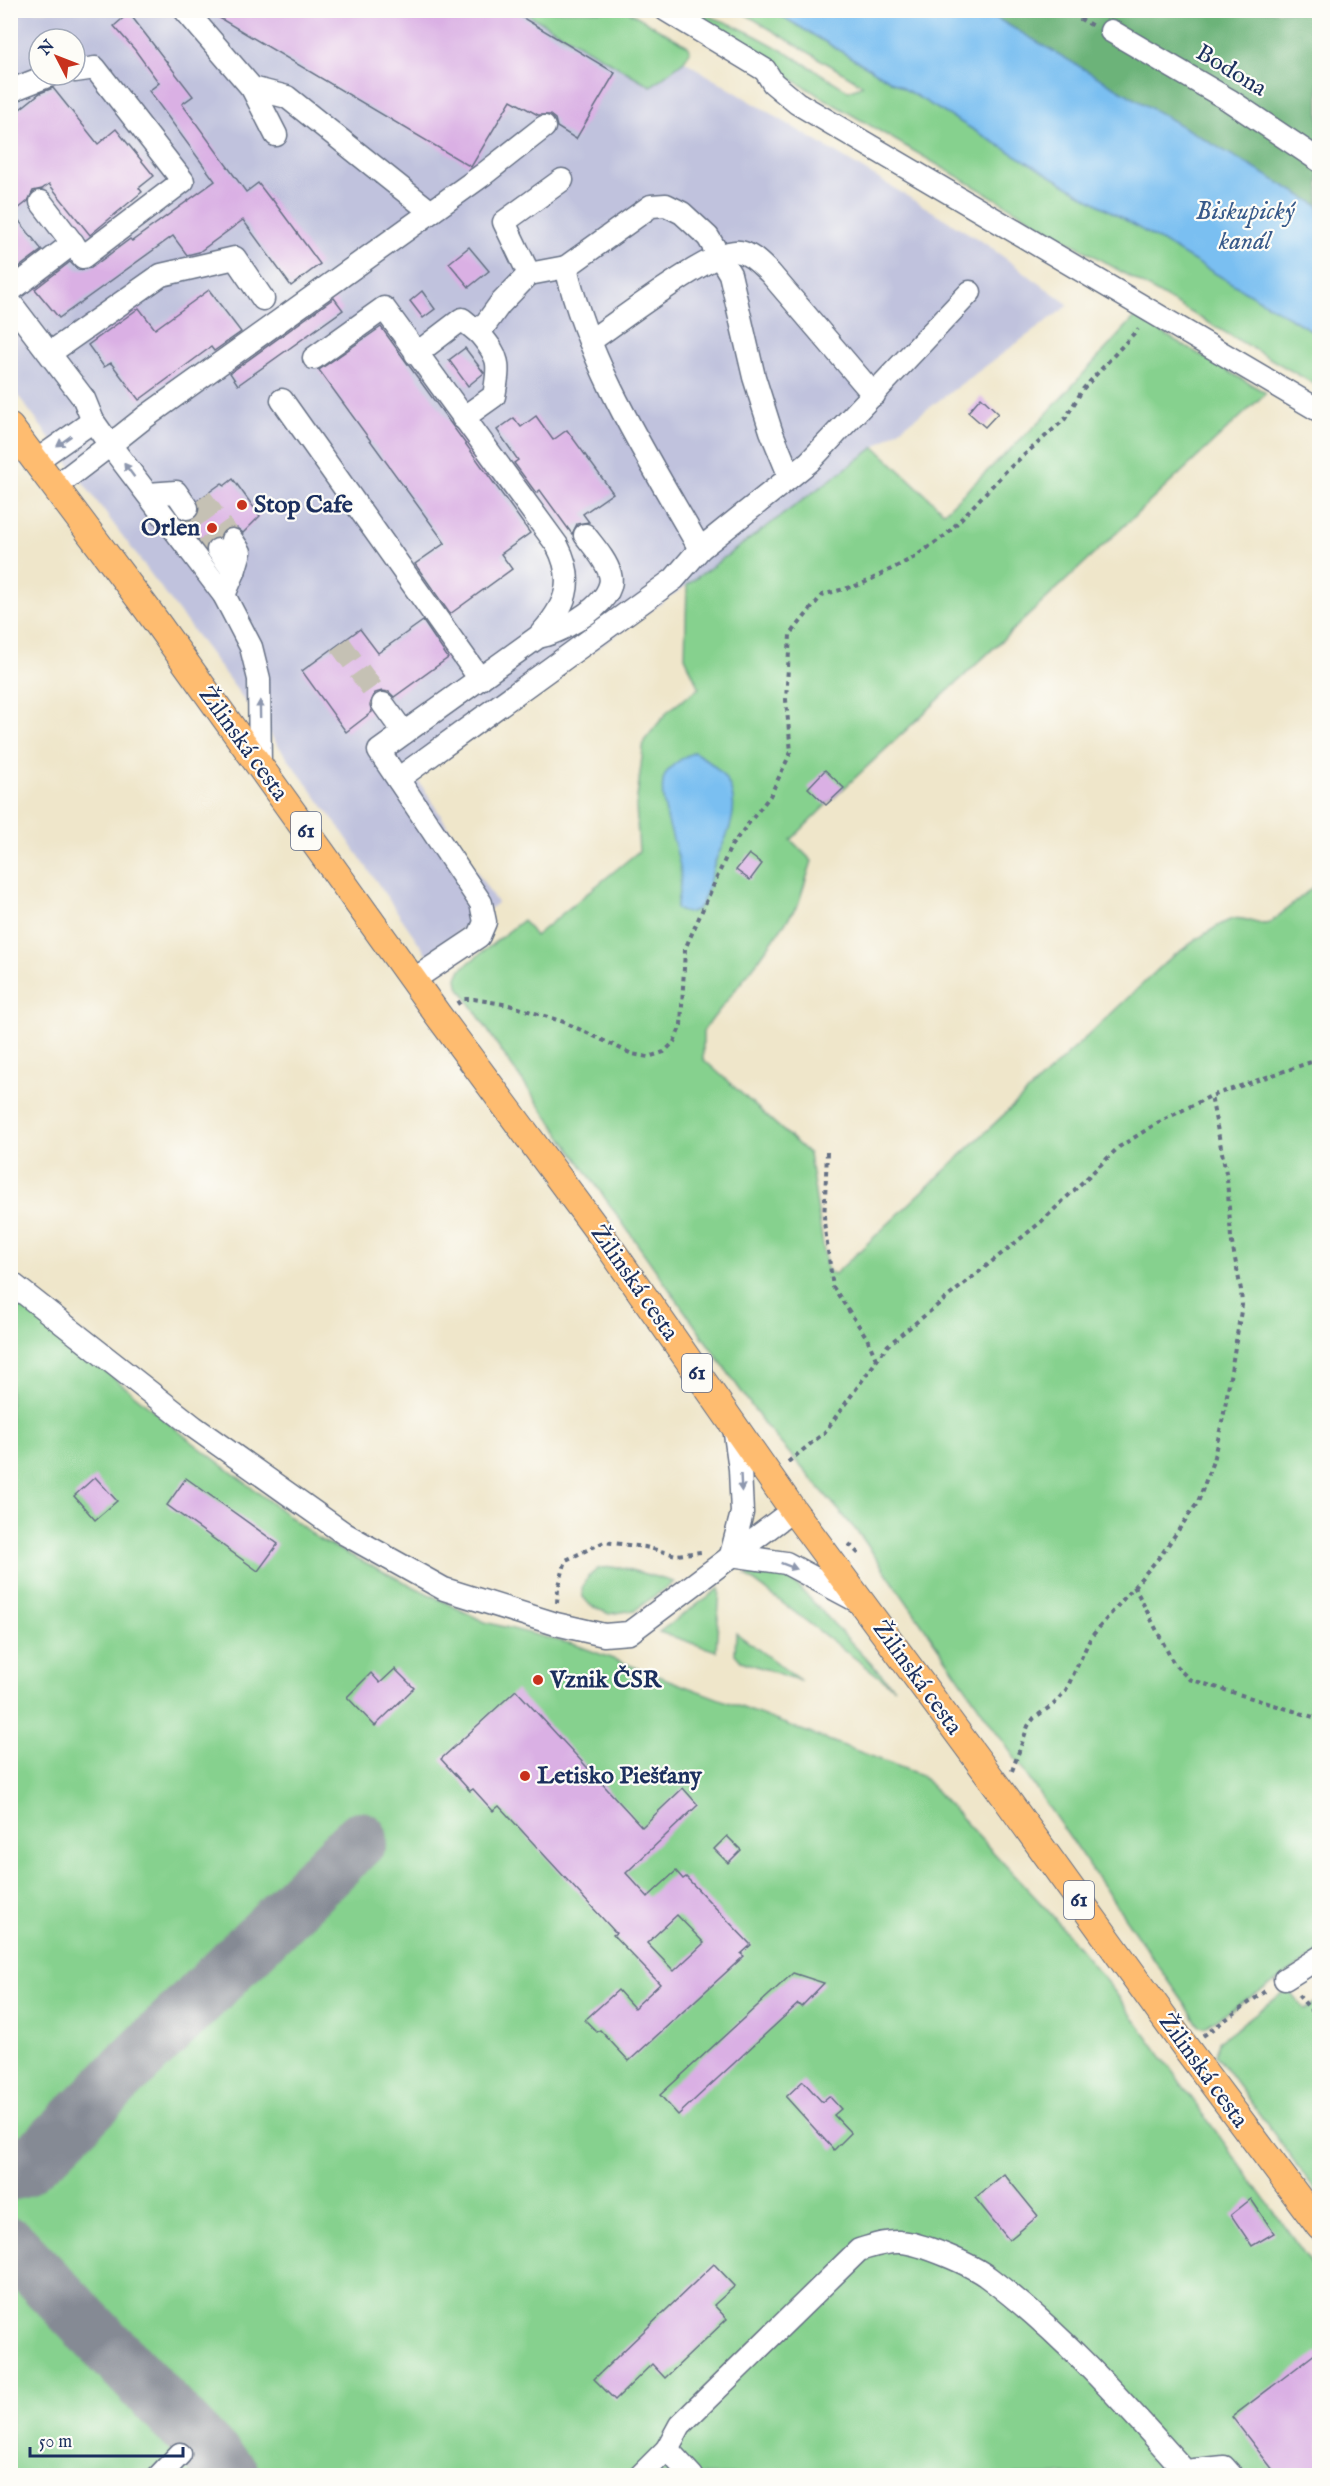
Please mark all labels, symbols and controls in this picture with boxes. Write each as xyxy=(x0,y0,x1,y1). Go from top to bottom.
north arrow xyxy=(27,27,87,87)
text: N xyxy=(35,36,60,61)
street label: Bodona xyxy=(1190,38,1273,105)
water label: Biskupický kanál xyxy=(1195,195,1296,258)
one-way arrow xyxy=(57,435,73,447)
one-way arrow xyxy=(124,462,136,477)
place label: Stop Cafe xyxy=(254,490,353,521)
marker: Stop Cafe xyxy=(235,498,249,512)
place label: Orlen xyxy=(141,513,200,544)
marker: Orlen xyxy=(205,521,219,535)
street label: Žilinská cesta xyxy=(191,681,295,808)
one-way arrow xyxy=(255,700,265,719)
road number: 61 xyxy=(291,812,321,850)
street label: Žilinská cesta xyxy=(583,1219,686,1347)
road number: 61 xyxy=(682,1354,712,1392)
one-way arrow xyxy=(736,1474,745,1493)
one-way arrow xyxy=(780,1561,798,1571)
street label: Žilinská cesta xyxy=(865,1615,969,1742)
place label: Vznik ČSR xyxy=(549,1665,663,1696)
marker: Vznik ČSR xyxy=(531,1673,545,1687)
place label: Letisko Piešťany xyxy=(537,1761,703,1792)
marker: Letisko Piešťany xyxy=(518,1769,532,1783)
road number: 61 xyxy=(1064,1881,1094,1919)
street label: Žilinská cesta xyxy=(1151,2008,1255,2135)
scale bar xyxy=(30,2420,183,2458)
text: 50 m xyxy=(39,2431,72,2454)

